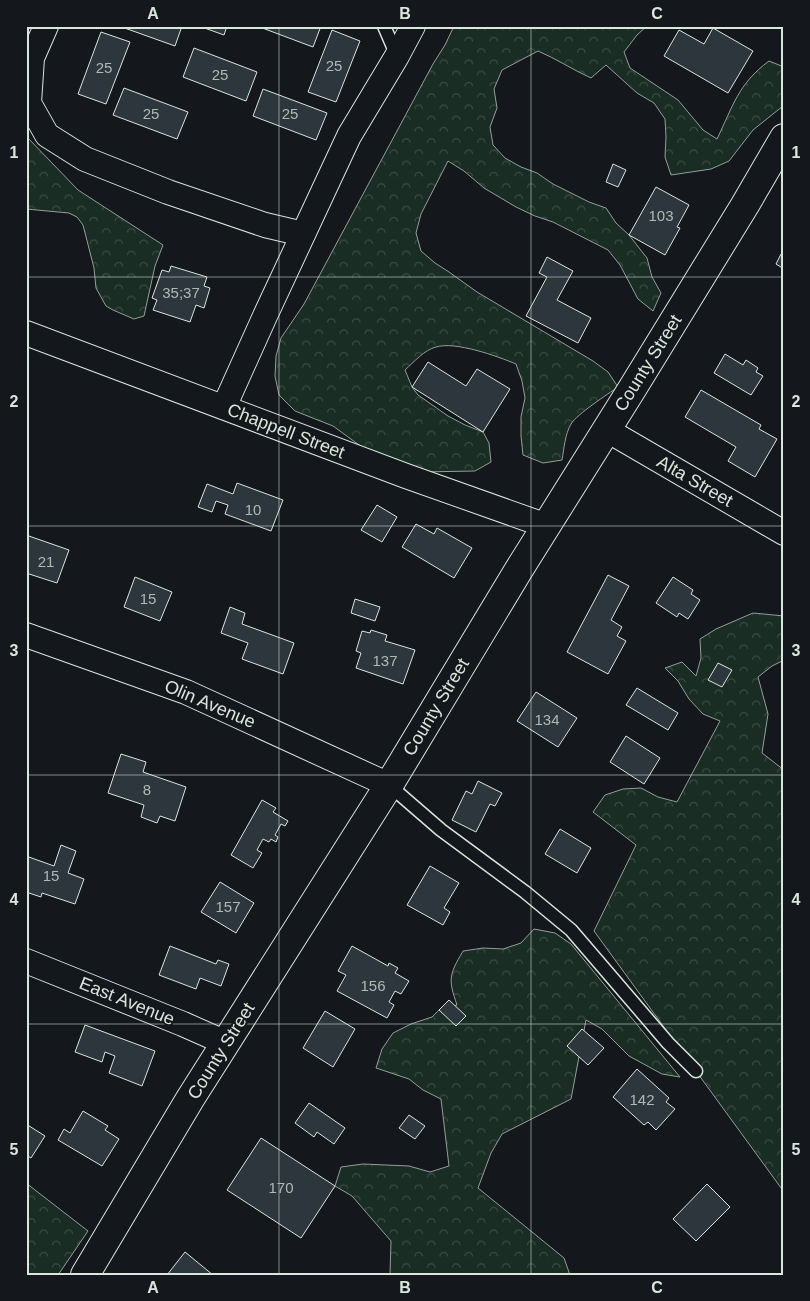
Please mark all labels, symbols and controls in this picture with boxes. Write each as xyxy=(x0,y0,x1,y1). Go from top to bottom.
text: A xyxy=(147,5,159,22)
text: B xyxy=(399,5,411,22)
text: C xyxy=(651,5,663,22)
house number: 25 xyxy=(326,57,342,74)
house number: 25 xyxy=(96,59,112,76)
house number: 25 xyxy=(212,66,228,83)
house number: 25 xyxy=(143,105,159,122)
house number: 25 xyxy=(282,105,298,122)
text: 1 xyxy=(10,144,19,161)
text: 1 xyxy=(792,144,801,161)
house number: 103 xyxy=(648,207,674,224)
house number: 35;37 xyxy=(162,284,200,301)
street label: County Street xyxy=(610,311,686,415)
text: 2 xyxy=(10,393,19,410)
text: 2 xyxy=(792,393,801,410)
street label: Chappell Street xyxy=(224,399,348,463)
street label: Alta Street xyxy=(654,451,736,511)
house number: 10 xyxy=(245,501,261,518)
house number: 21 xyxy=(38,553,54,570)
house number: 15 xyxy=(140,590,156,607)
text: 3 xyxy=(10,642,19,659)
text: 3 xyxy=(792,642,801,659)
house number: 137 xyxy=(372,652,398,669)
street label: County Street xyxy=(399,655,473,759)
street label: Olin Avenue xyxy=(162,676,258,732)
house number: 134 xyxy=(534,711,560,728)
house number: 8 xyxy=(143,781,151,798)
house number: 15 xyxy=(43,867,59,884)
text: 4 xyxy=(10,891,19,908)
text: 4 xyxy=(792,891,801,908)
house number: 157 xyxy=(215,898,241,915)
street label: East Avenue xyxy=(77,973,177,1029)
house number: 156 xyxy=(360,977,386,994)
street label: County Street xyxy=(183,999,259,1103)
house number: 142 xyxy=(629,1091,655,1108)
text: 5 xyxy=(10,1141,19,1158)
text: 5 xyxy=(792,1141,801,1158)
house number: 170 xyxy=(268,1179,294,1196)
text: A xyxy=(147,1279,159,1296)
text: B xyxy=(399,1279,411,1296)
text: C xyxy=(651,1279,663,1296)

